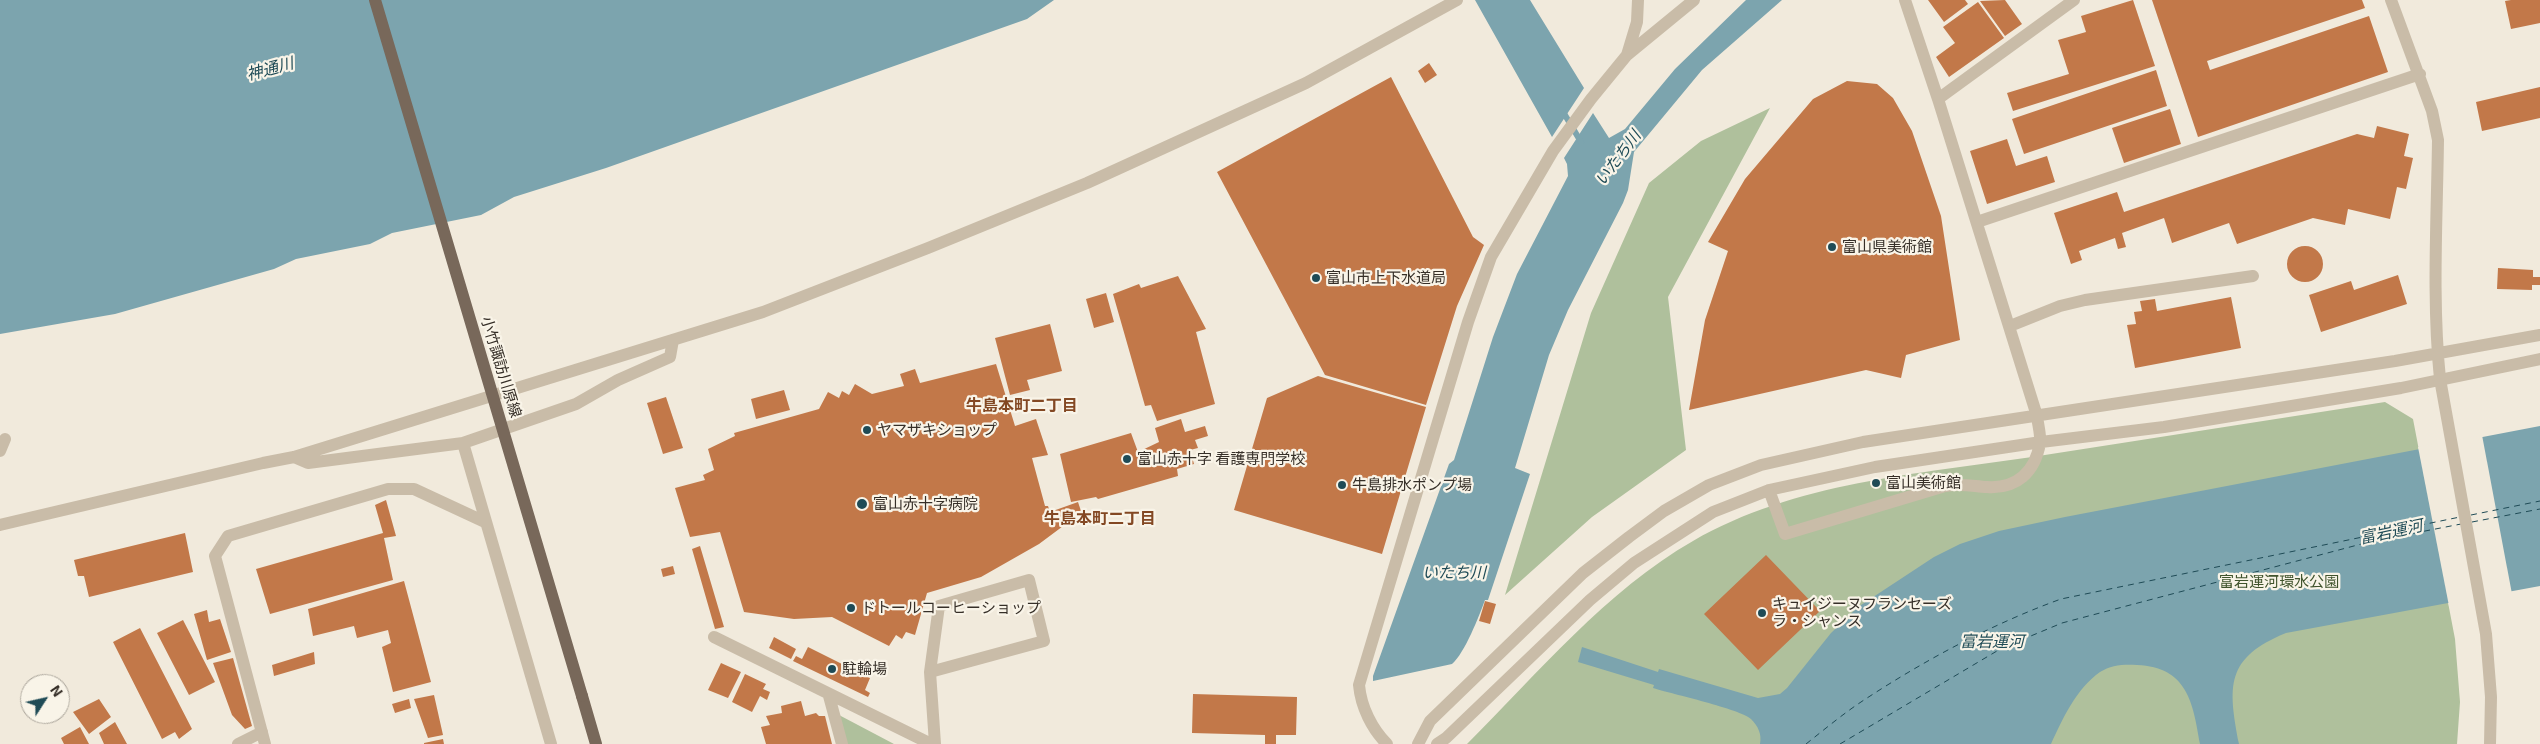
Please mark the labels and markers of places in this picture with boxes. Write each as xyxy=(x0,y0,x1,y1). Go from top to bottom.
place label: 富山県美術館 xyxy=(1842,238,1932,256)
marker: 富山県美術館 xyxy=(1826,241,1838,253)
place label: 富山市上下水道局 xyxy=(1326,269,1446,287)
marker: 富山市上下水道局 xyxy=(1310,272,1322,284)
place label: ヤマザキショップ xyxy=(877,421,997,439)
marker: ヤマザキショップ xyxy=(861,424,873,436)
place label: 富山赤十字 看護専門学校 xyxy=(1137,450,1305,468)
marker: 富山赤十字 看護専門学校 xyxy=(1121,453,1133,465)
place label: 富山美術館 xyxy=(1886,474,1961,492)
place label: 牛島排水ポンプ場 xyxy=(1352,476,1472,494)
marker: 富山美術館 xyxy=(1870,477,1882,489)
marker: 牛島排水ポンプ場 xyxy=(1336,479,1348,491)
place label: 富山赤十字病院 xyxy=(873,495,978,513)
marker: 富山赤十字病院 xyxy=(855,497,869,511)
place label: キュイジーヌフランセーズ ラ・シャンス xyxy=(1772,595,1952,630)
place label: ドトールコーヒーショップ xyxy=(861,599,1041,617)
marker: ドトールコーヒーショップ xyxy=(845,602,857,614)
marker: キュイジーヌフランセーズ ラ・シャンス xyxy=(1756,607,1768,619)
place label: 駐輪場 xyxy=(842,660,887,678)
marker: 駐輪場 xyxy=(826,663,838,675)

